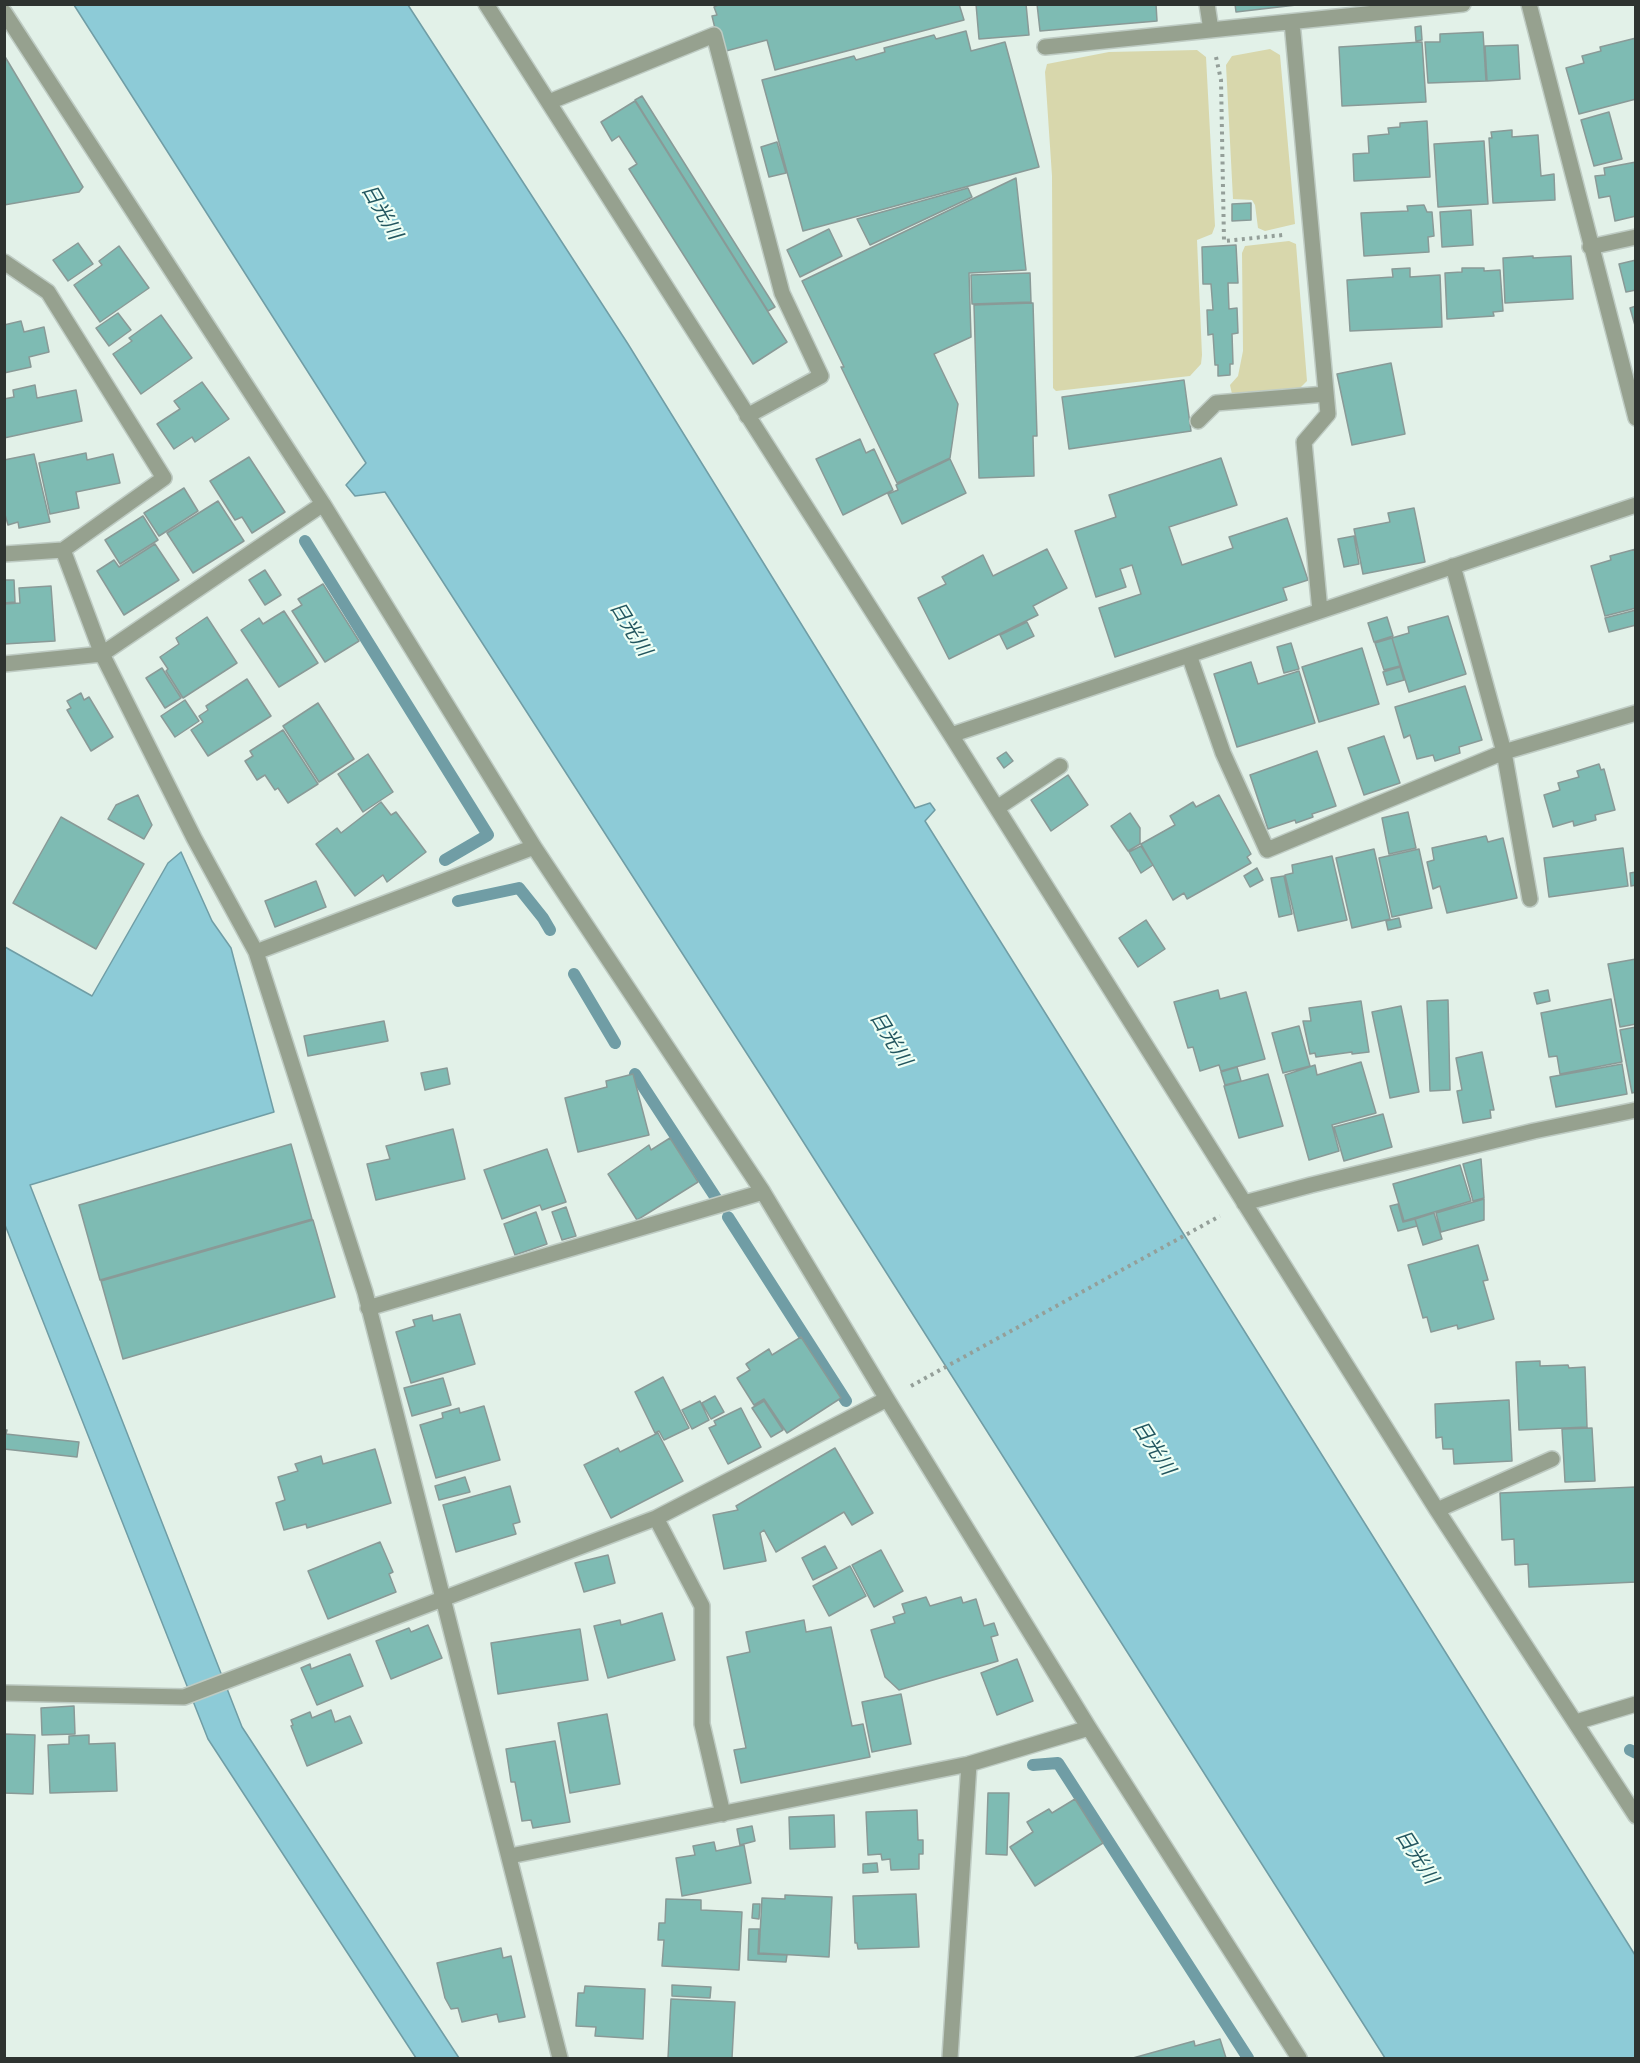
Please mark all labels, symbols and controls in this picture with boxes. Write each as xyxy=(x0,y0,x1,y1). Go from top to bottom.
water label: 日光川 xyxy=(356,180,406,244)
water label: 日光川 xyxy=(604,597,656,661)
water label: 日光川 xyxy=(864,1007,916,1071)
water label: 日光川 xyxy=(1127,1416,1179,1480)
water label: 日光川 xyxy=(1390,1825,1442,1889)

